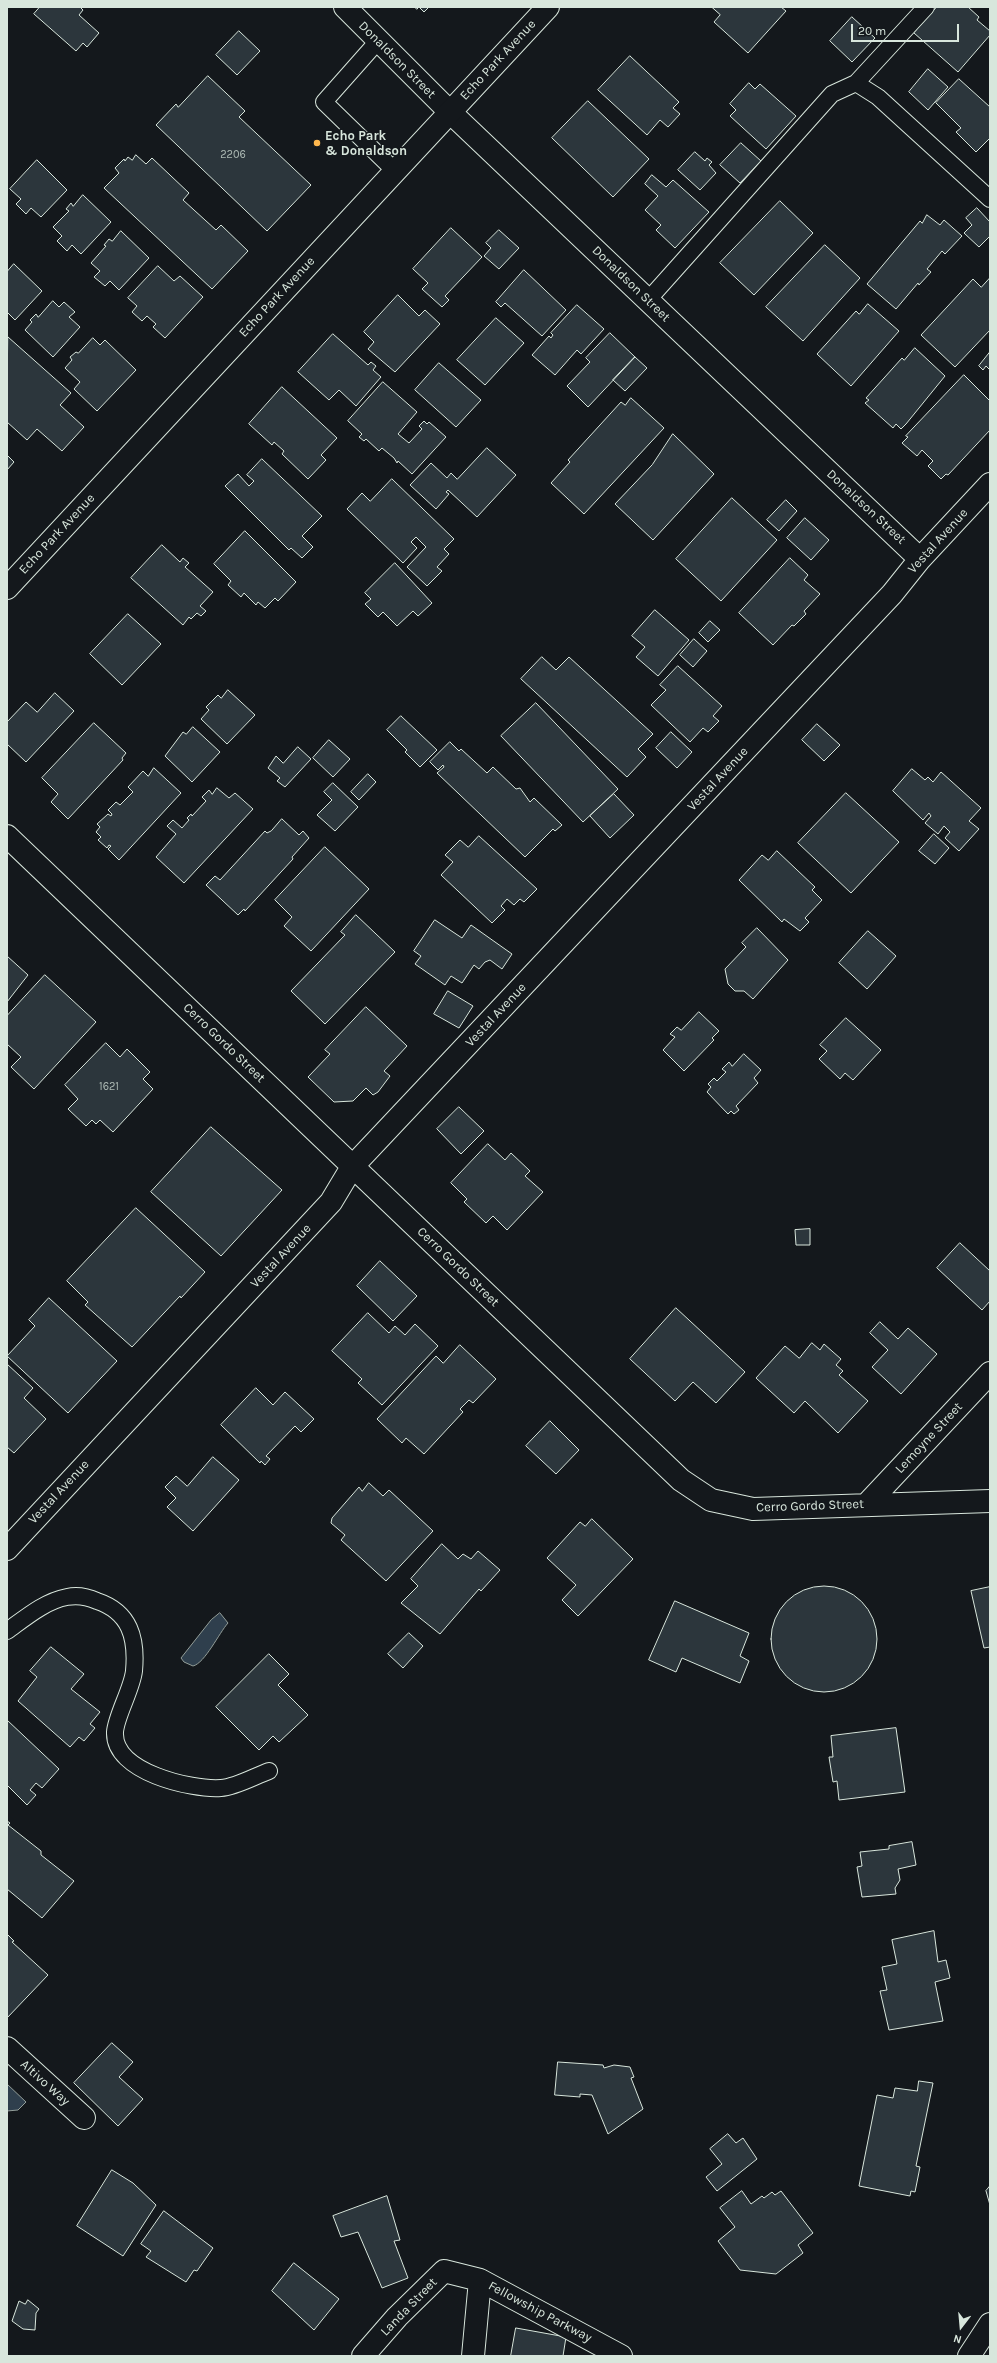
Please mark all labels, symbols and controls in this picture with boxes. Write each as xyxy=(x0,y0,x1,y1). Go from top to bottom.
scale bar xyxy=(853,16,961,42)
street label: Echo Park Avenue xyxy=(457,17,539,103)
street label: Donaldson Street xyxy=(355,18,439,102)
text: 20 m xyxy=(858,24,886,38)
place label: Echo Park & Donaldson xyxy=(325,128,407,159)
marker: Echo Park & Donaldson xyxy=(312,138,322,148)
house number: 2206 xyxy=(220,148,246,162)
street label: Donaldson Street xyxy=(589,243,673,325)
street label: Echo Park Avenue xyxy=(236,254,318,340)
street label: Donaldson Street xyxy=(823,466,909,548)
street label: Echo Park Avenue xyxy=(16,491,98,577)
street label: Vestal Avenue xyxy=(905,505,971,577)
street label: Vestal Avenue xyxy=(684,744,752,814)
street label: Vestal Avenue xyxy=(462,980,530,1050)
street label: Cerro Gordo Street xyxy=(180,1000,268,1086)
house number: 1621 xyxy=(99,1080,119,1094)
street label: Vestal Avenue xyxy=(247,1221,315,1291)
street label: Cerro Gordo Street xyxy=(414,1224,502,1310)
street label: Lemoyne Street xyxy=(892,1399,966,1477)
street label: Vestal Avenue xyxy=(25,1457,93,1527)
street label: Cerro Gordo Street xyxy=(756,1496,864,1516)
street label: Altivo Way xyxy=(17,2057,73,2109)
street label: Landa Street xyxy=(377,2275,441,2339)
street label: Fellowship Parkway xyxy=(485,2278,595,2346)
north arrow xyxy=(941,2307,981,2347)
text: N xyxy=(952,2332,963,2346)

